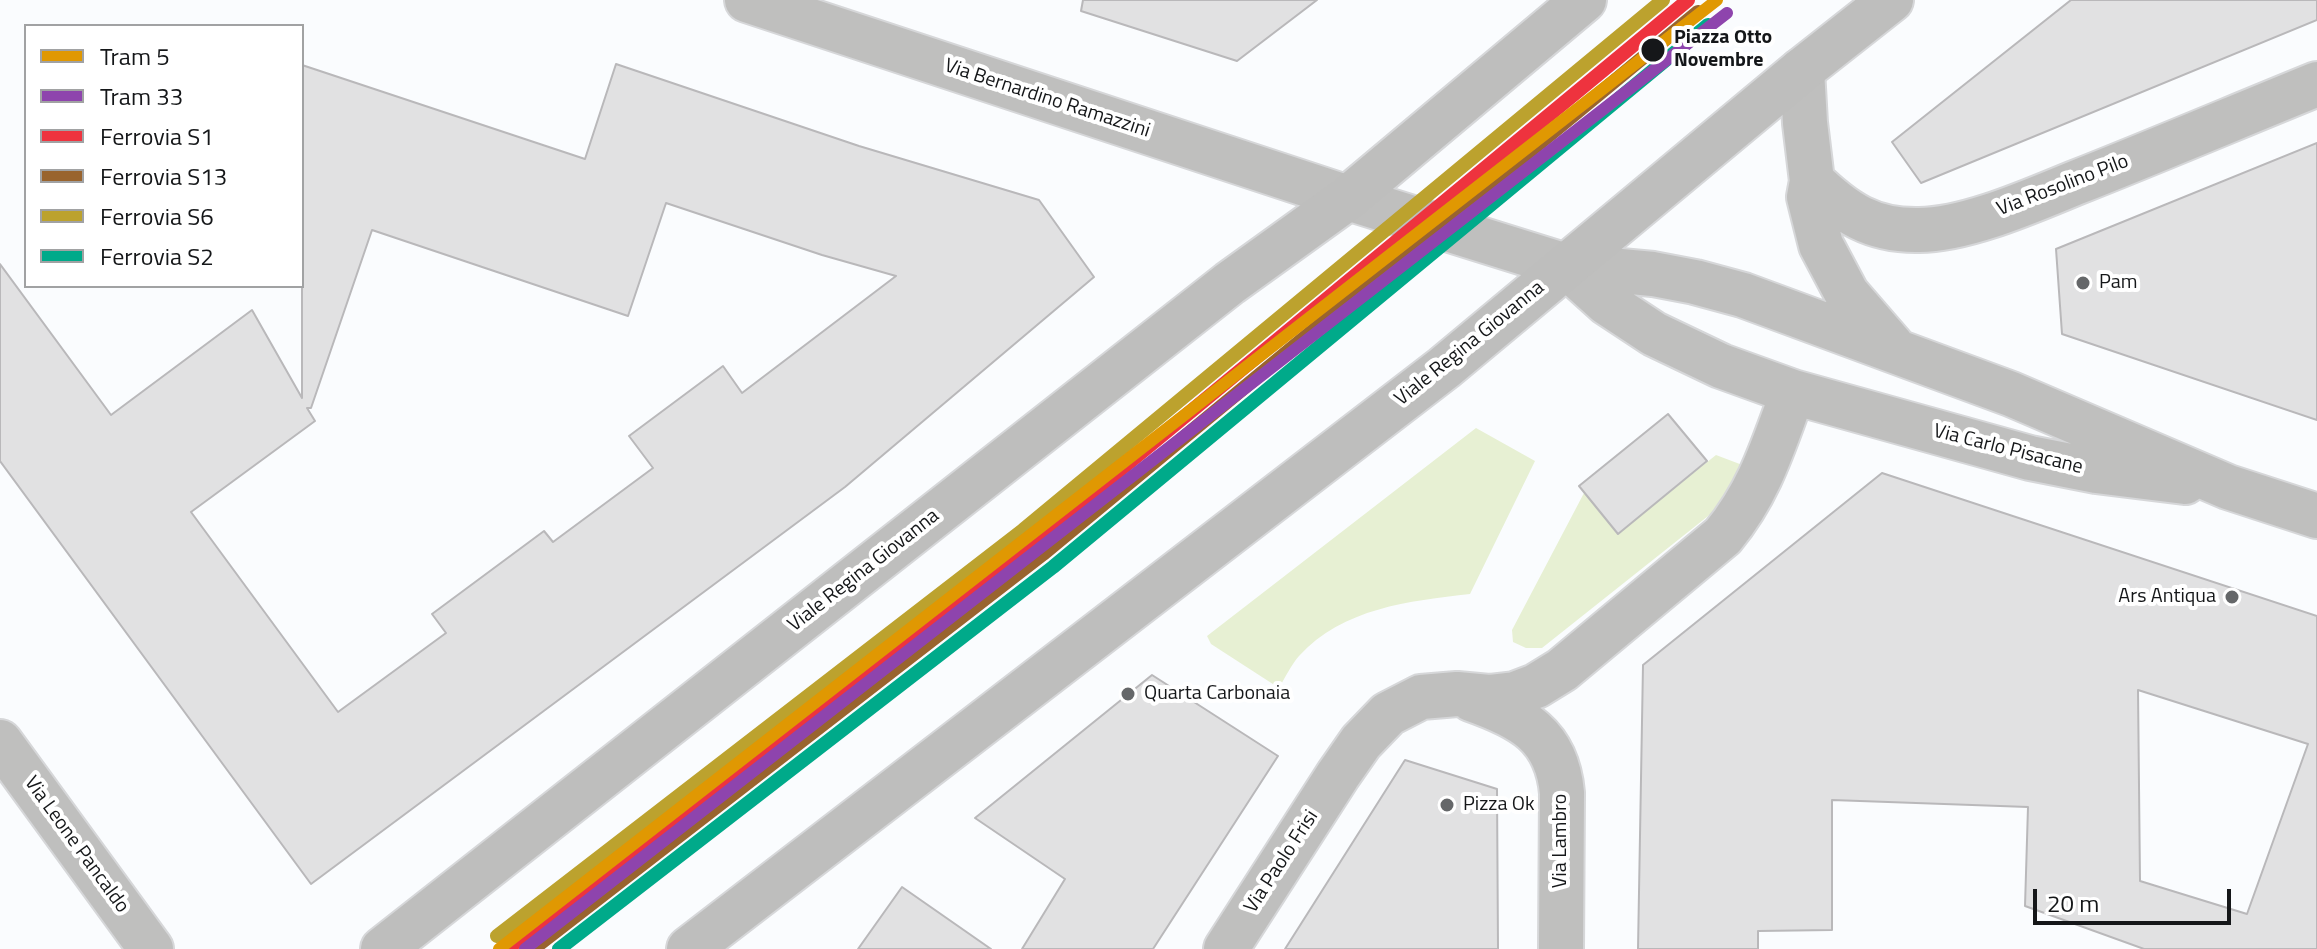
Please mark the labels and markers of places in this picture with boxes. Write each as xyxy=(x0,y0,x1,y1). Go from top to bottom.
place label: Piazza Otto Novembre xyxy=(1674,26,1772,73)
marker: Piazza Otto Novembre xyxy=(1639,36,1667,64)
place label: Pam xyxy=(2099,271,2137,295)
marker: Pam xyxy=(2074,274,2092,292)
place label: Ars Antiqua xyxy=(2118,585,2216,609)
marker: Ars Antiqua xyxy=(2223,588,2241,606)
place label: Quarta Carbonaia xyxy=(1144,682,1290,706)
marker: Quarta Carbonaia xyxy=(1119,685,1137,703)
place label: Pizza Ok xyxy=(1463,793,1535,817)
marker: Pizza Ok xyxy=(1438,796,1456,814)

